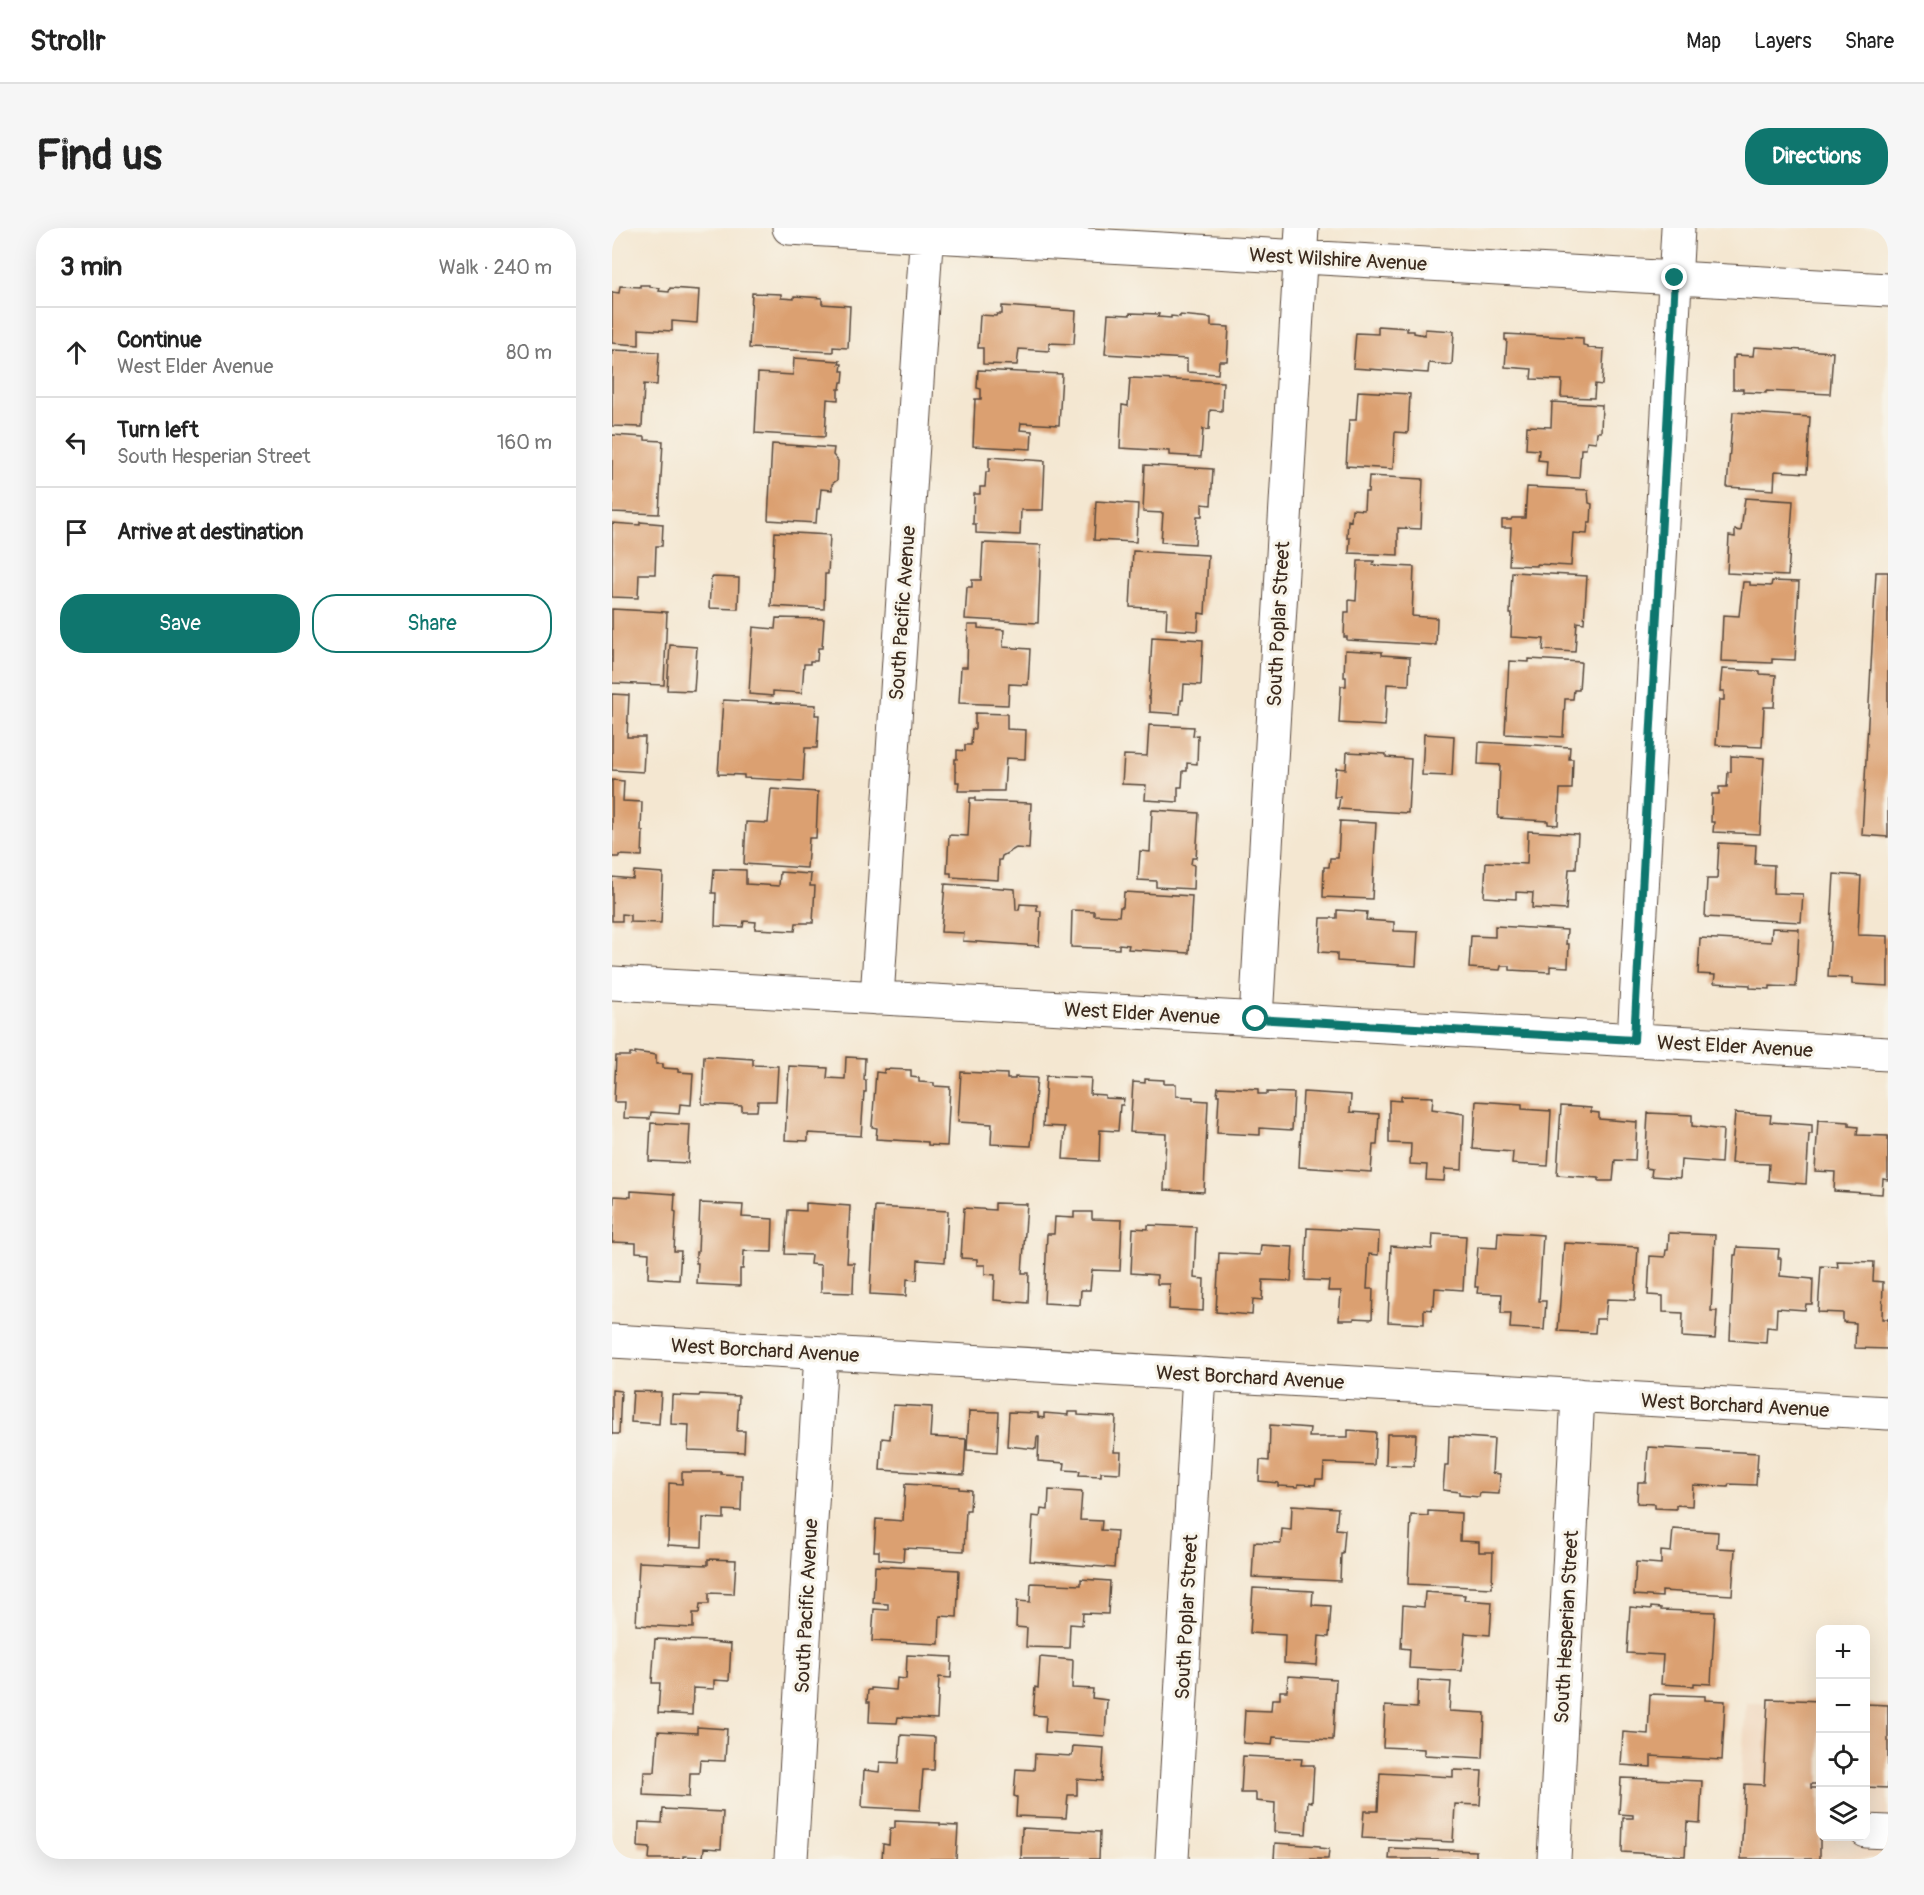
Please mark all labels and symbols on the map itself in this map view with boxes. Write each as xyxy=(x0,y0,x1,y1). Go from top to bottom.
street label: West Wilshire Avenue xyxy=(1248,242,1428,277)
route end xyxy=(1661,264,1687,290)
street label: South Pacific Avenue xyxy=(884,525,921,701)
street label: South Poplar Street xyxy=(1262,540,1295,707)
street label: West Elder Avenue xyxy=(1063,997,1221,1030)
route start xyxy=(1242,1005,1268,1031)
street label: West Elder Avenue xyxy=(1656,1030,1814,1063)
street label: West Borchard Avenue xyxy=(670,1333,860,1368)
street label: West Borchard Avenue xyxy=(1155,1360,1345,1395)
street label: West Borchard Avenue xyxy=(1640,1388,1830,1423)
street label: South Pacific Avenue xyxy=(789,1518,824,1694)
street label: South Hesperian Street xyxy=(1549,1529,1584,1724)
street label: South Poplar Street xyxy=(1170,1533,1203,1700)

